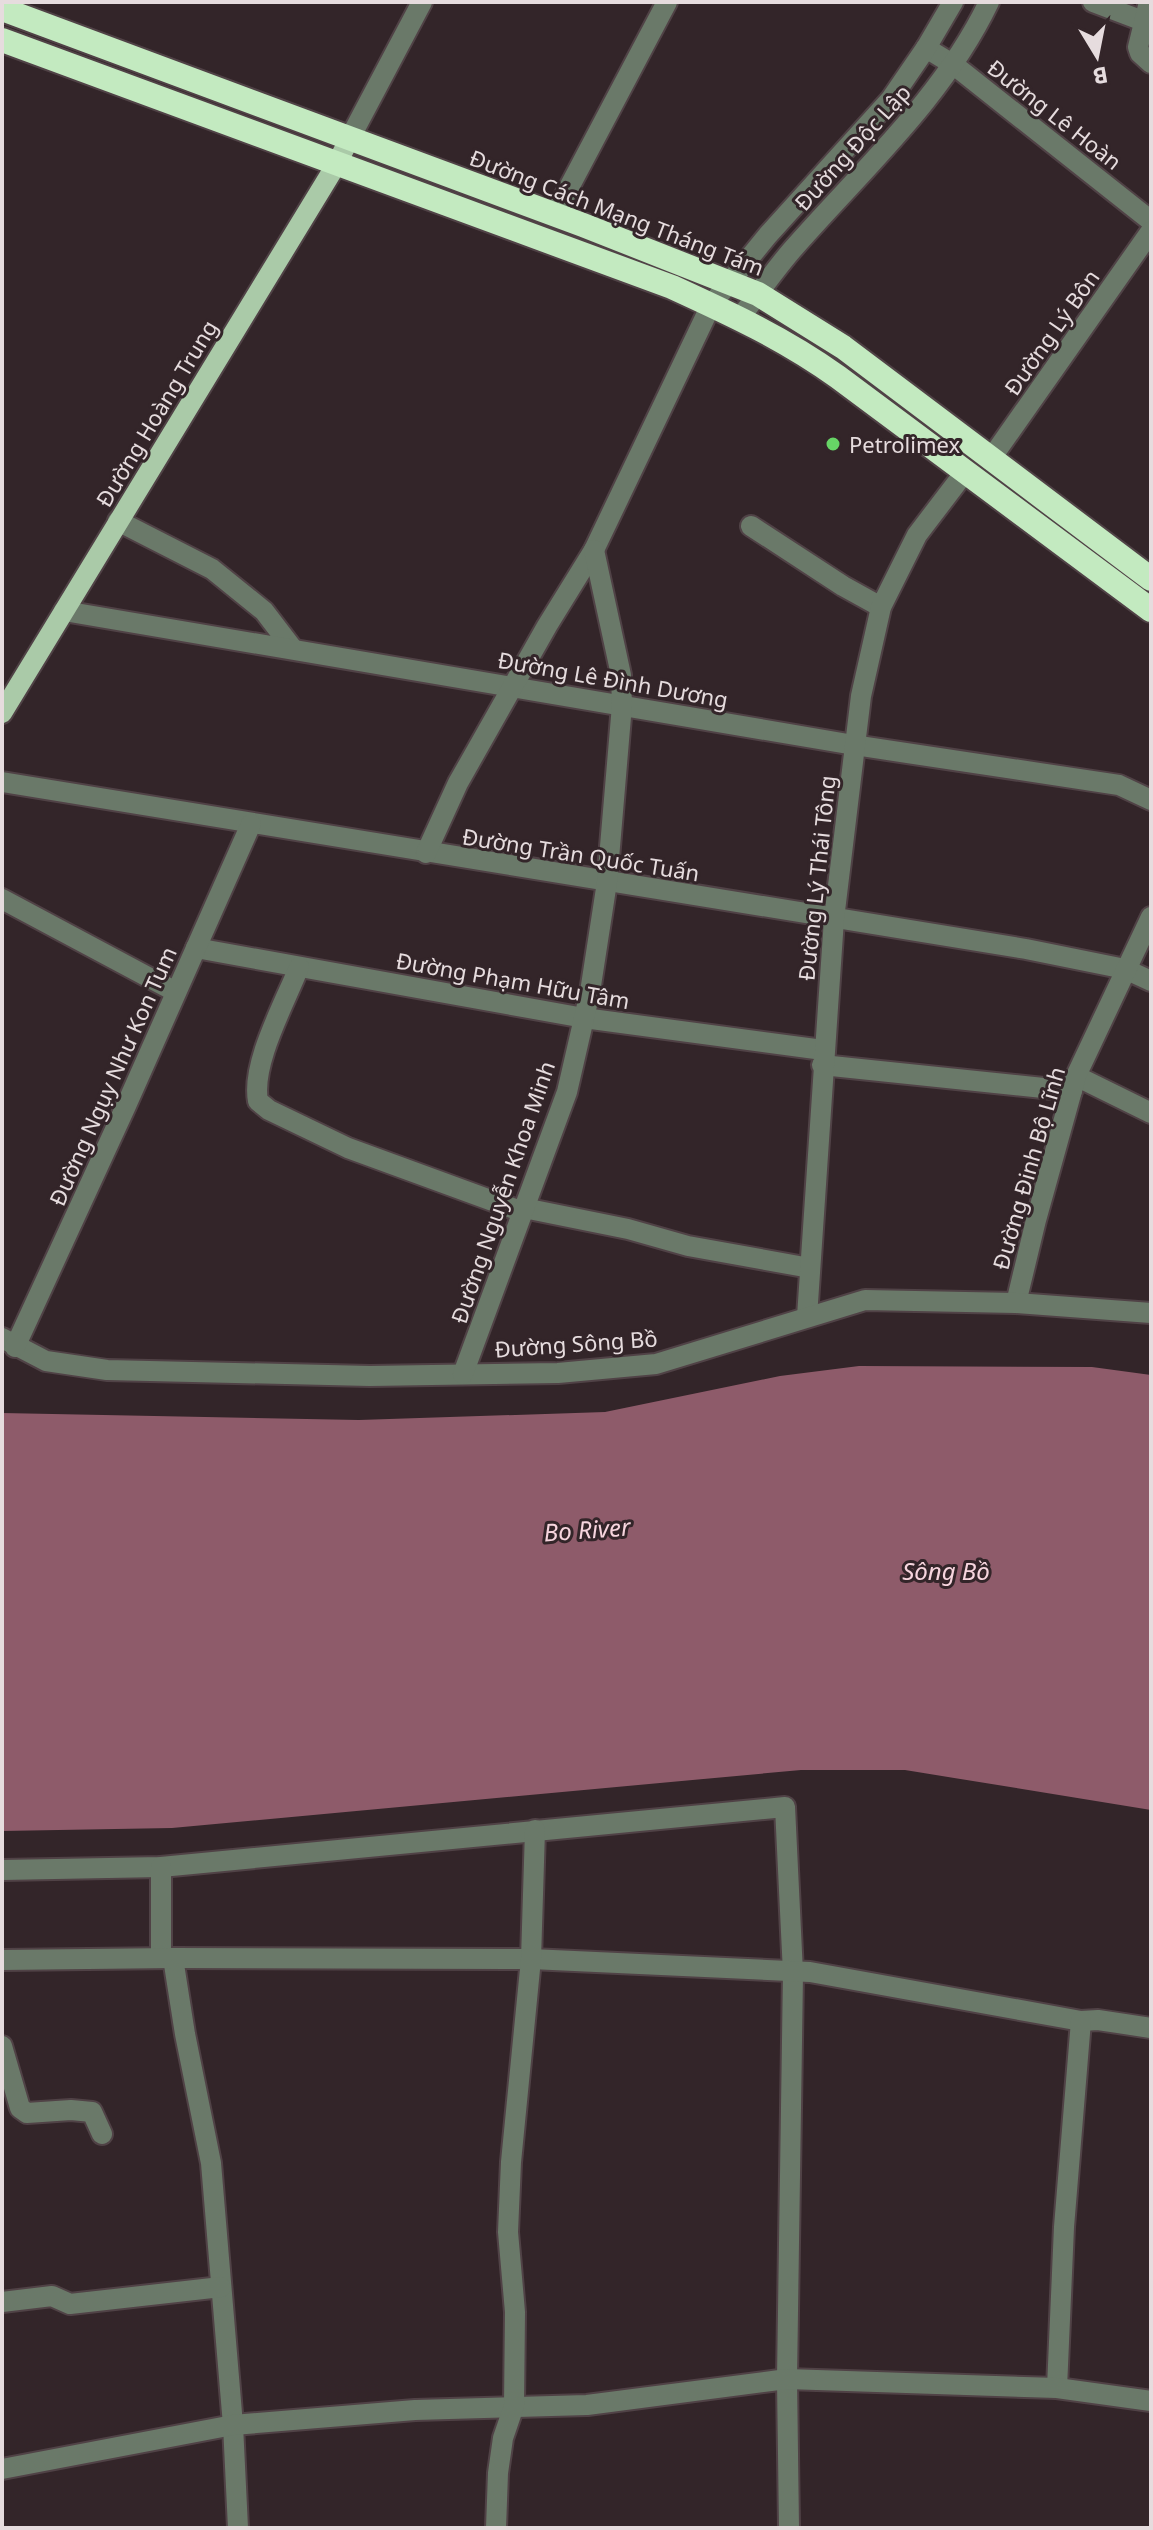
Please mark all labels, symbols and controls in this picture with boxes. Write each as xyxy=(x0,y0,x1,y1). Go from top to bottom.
north arrow xyxy=(1057,16,1137,96)
street label: Đường Lê Hoàn xyxy=(982,52,1128,176)
text: B xyxy=(1091,61,1110,93)
street label: Đường Độc Lập xyxy=(787,77,917,217)
street label: Đường Cách Mạng Tháng Tám xyxy=(466,142,768,282)
street label: Đường Lý Bôn xyxy=(997,263,1105,401)
street label: Đường Hoàng Trung xyxy=(88,314,224,512)
place label: Petrolimex xyxy=(849,429,961,459)
marker: Petrolimex xyxy=(824,435,842,453)
street label: Đường Lê Đình Dương xyxy=(496,644,730,714)
street label: Đường Lý Thái Tông xyxy=(790,774,842,982)
street label: Đường Trần Quốc Tuấn xyxy=(460,820,702,888)
street label: Đường Ngụy Như Kon Tum xyxy=(41,942,183,1210)
street label: Đường Phạm Hữu Tâm xyxy=(394,945,632,1015)
street label: Đường Nguyễn Khoa Minh xyxy=(443,1057,561,1327)
street label: Đường Đinh Bộ Lĩnh xyxy=(985,1063,1071,1273)
street label: Đường Sông Bồ xyxy=(494,1322,658,1364)
water label: Bo River xyxy=(543,1509,633,1548)
water label: Sông Bồ xyxy=(902,1554,990,1587)

